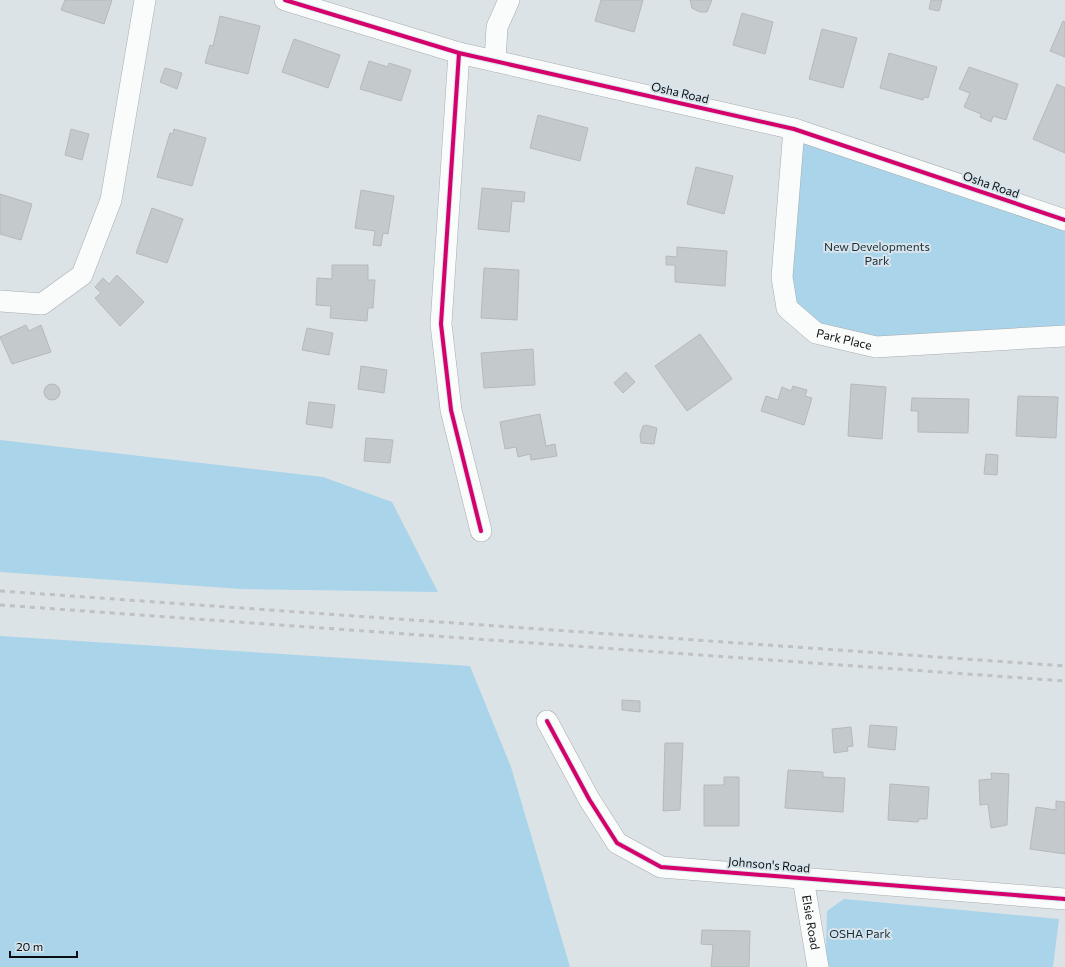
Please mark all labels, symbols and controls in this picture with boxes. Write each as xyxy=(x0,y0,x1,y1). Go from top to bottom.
street label: Osha Road xyxy=(650,79,710,105)
street label: Osha Road xyxy=(961,168,1021,200)
park label: New Developments Park xyxy=(824,239,930,267)
street label: Park Place xyxy=(815,325,873,352)
street label: Johnson's Road xyxy=(727,853,811,876)
street label: Elsie Road xyxy=(800,894,823,951)
park label: OSHA Park xyxy=(829,926,891,940)
scale bar xyxy=(10,933,77,959)
text: 20 m xyxy=(16,939,43,953)

